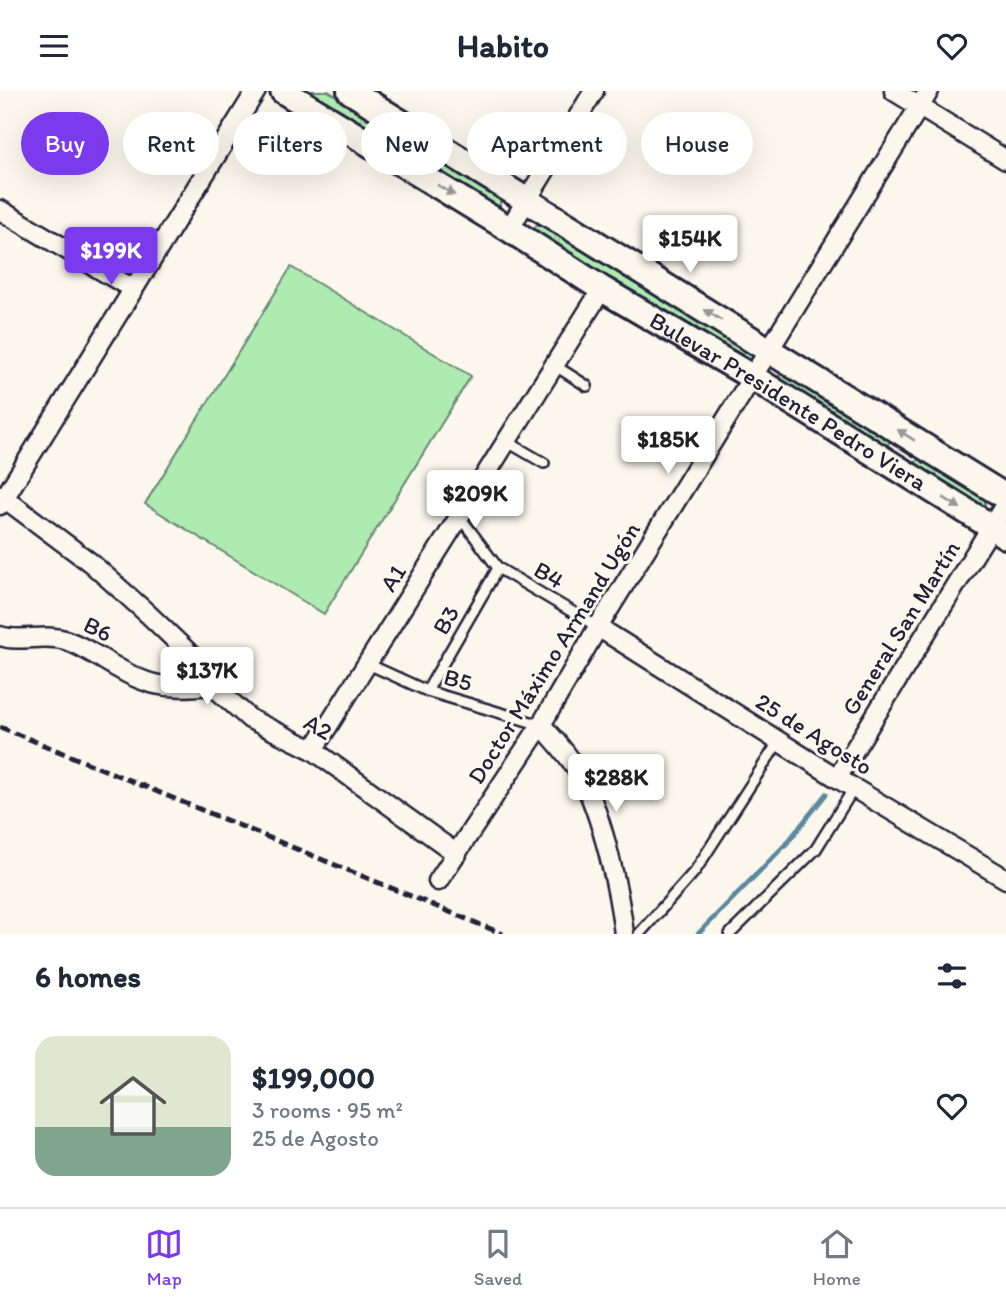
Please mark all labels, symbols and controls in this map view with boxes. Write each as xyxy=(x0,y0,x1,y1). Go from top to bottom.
icon: menu xyxy=(35,27,73,65)
text: Habito xyxy=(457,27,549,65)
icon: heart xyxy=(933,27,971,65)
chip: Buy xyxy=(21,112,109,175)
chip: Rent xyxy=(123,112,219,175)
chip: Filters xyxy=(233,112,347,175)
chip: New xyxy=(361,112,453,175)
chip: Apartment xyxy=(467,112,627,175)
chip: House xyxy=(641,112,753,175)
one-way arrow xyxy=(436,184,456,197)
pin: $154K xyxy=(641,215,739,275)
text: $154K xyxy=(659,224,721,252)
pin: $199K xyxy=(62,227,160,287)
text: $199K xyxy=(80,236,142,264)
street label: Bulevar Presidente Pedro Viera xyxy=(645,305,933,497)
one-way arrow xyxy=(703,309,722,322)
pin: $185K xyxy=(619,417,717,476)
text: $185K xyxy=(637,425,699,453)
one-way arrow xyxy=(897,429,916,442)
pin: $209K xyxy=(426,471,524,530)
text: $209K xyxy=(443,479,507,507)
one-way arrow xyxy=(943,496,962,509)
street label: Doctor Máximo Armand Ugón xyxy=(461,516,646,789)
street label: General San Martín xyxy=(835,535,966,720)
street label: B4 xyxy=(529,554,570,595)
street label: A1 xyxy=(373,559,412,597)
street label: B3 xyxy=(426,600,465,639)
street label: B6 xyxy=(79,609,117,648)
pin: $137K xyxy=(158,647,256,707)
text: $137K xyxy=(177,656,237,684)
street label: B5 xyxy=(441,662,476,697)
street label: 25 de Agosto xyxy=(750,686,878,781)
street label: A2 xyxy=(299,707,338,746)
pin: $288K xyxy=(567,755,665,814)
text: $288K xyxy=(584,763,648,791)
icon: filters xyxy=(933,957,971,995)
text: 6 homes xyxy=(35,958,141,995)
text: $199,000 xyxy=(252,1059,375,1096)
icon: home xyxy=(91,1064,175,1148)
icon: heart xyxy=(933,1087,971,1125)
text: 3 rooms · 95 m² xyxy=(252,1096,403,1124)
text: 25 de Agosto xyxy=(252,1124,379,1152)
tab: Map xyxy=(145,1225,183,1290)
tab: Saved xyxy=(474,1225,522,1290)
tab: Home xyxy=(813,1225,861,1290)

